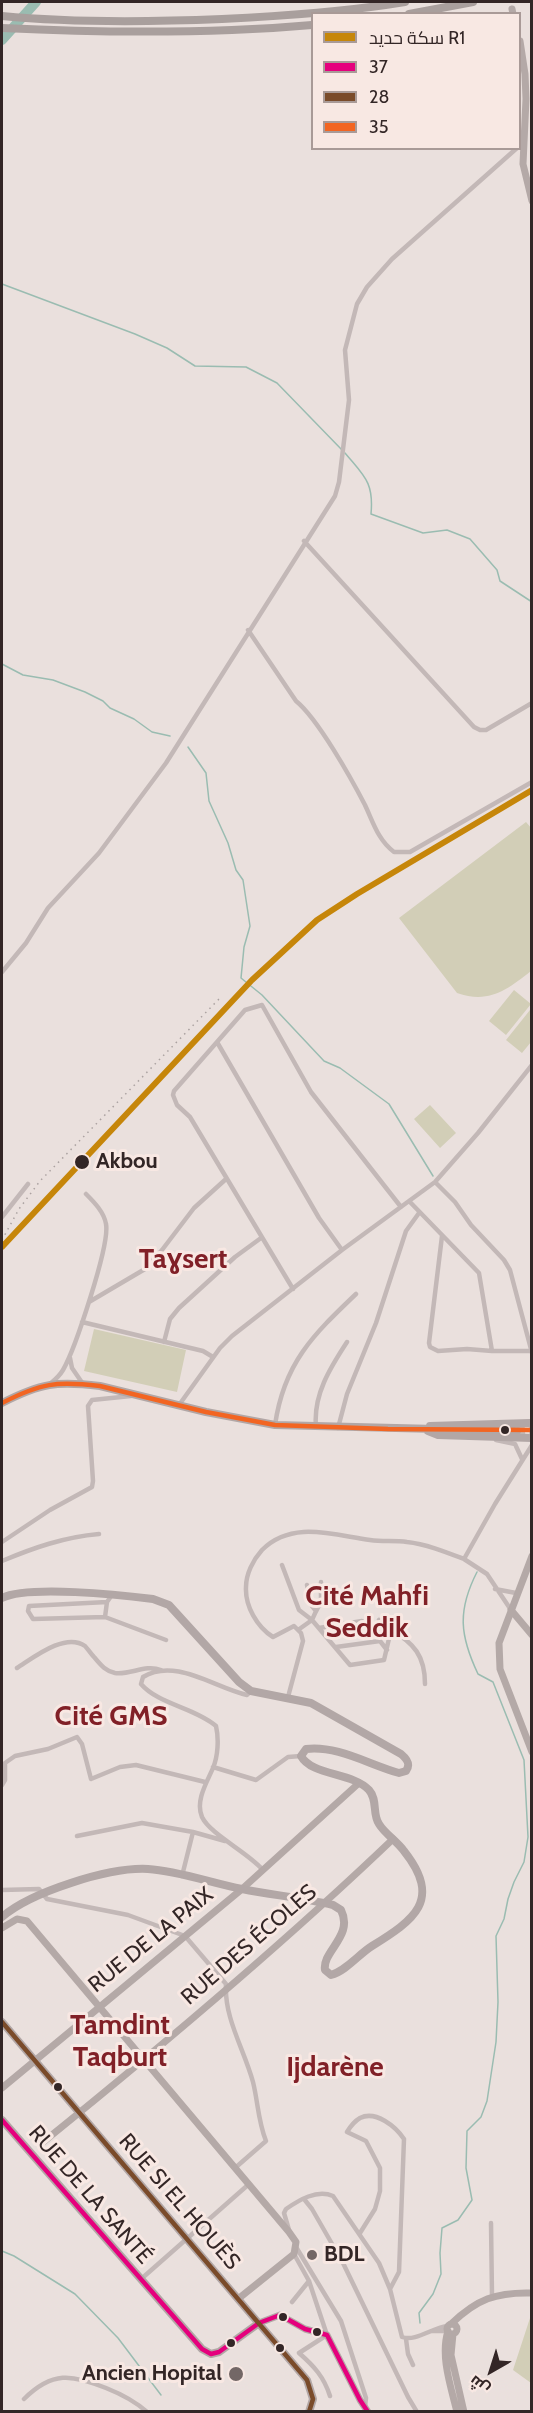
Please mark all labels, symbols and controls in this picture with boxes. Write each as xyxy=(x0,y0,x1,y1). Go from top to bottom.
legend xyxy=(311,12,521,150)
text: سكة حديد R1 xyxy=(369,27,465,49)
text: 37 xyxy=(369,56,388,78)
text: 28 xyxy=(369,86,389,108)
text: 35 xyxy=(369,116,388,138)
place label: Akbou xyxy=(96,1149,158,1175)
marker: Akbou xyxy=(73,1153,91,1171)
district label: Taɣsert xyxy=(139,1243,227,1277)
unlabelled marker xyxy=(499,1424,511,1436)
district label: Cité Mahfi Seddik xyxy=(305,1580,429,1646)
district label: Cité GMS xyxy=(55,1700,167,1734)
street label: RUE DES ÉCOLES xyxy=(176,1879,322,2011)
street label: RUE DE LA PAIX xyxy=(83,1882,219,1998)
district label: Tamdint Taqburt xyxy=(70,2009,170,2075)
district label: Ijdarène xyxy=(286,2051,384,2085)
unlabelled marker xyxy=(52,2081,64,2093)
street label: RUE DE LA SANTÉ xyxy=(23,2120,157,2270)
street label: RUE SI EL HOUÈS xyxy=(113,2129,245,2275)
place label: BDL xyxy=(324,2242,365,2268)
marker: BDL xyxy=(305,2248,319,2262)
unlabelled marker xyxy=(277,2311,289,2323)
unlabelled marker xyxy=(311,2326,323,2338)
unlabelled marker xyxy=(225,2337,237,2349)
north arrow xyxy=(461,2341,521,2401)
unlabelled marker xyxy=(274,2342,286,2354)
place label: Ancien Hopital xyxy=(82,2361,222,2387)
marker: Ancien Hopital xyxy=(227,2365,245,2383)
text: ش xyxy=(465,2372,493,2399)

